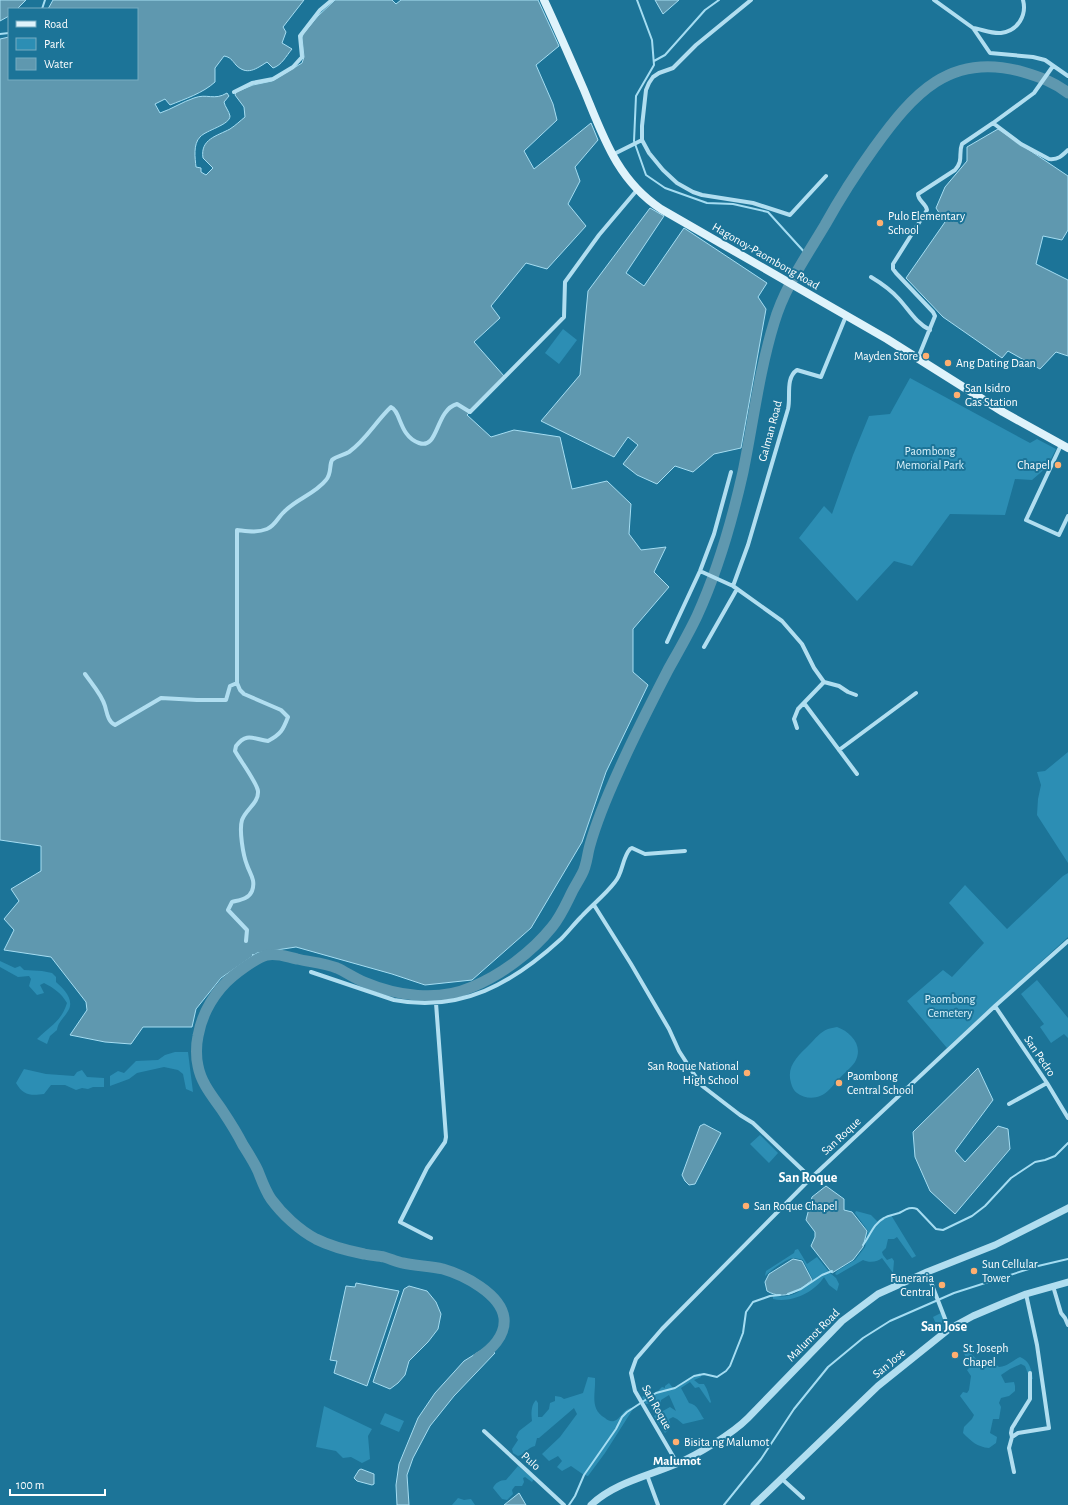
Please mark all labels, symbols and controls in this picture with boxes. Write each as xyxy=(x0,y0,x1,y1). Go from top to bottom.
legend xyxy=(8,8,138,80)
text: Road xyxy=(44,18,68,30)
text: Park xyxy=(44,38,65,50)
text: Water xyxy=(44,58,73,70)
place label: Pulo Elementary School xyxy=(888,210,965,236)
marker: Pulo Elementary School xyxy=(875,218,885,228)
street label: Hagonoy-Paombong Road xyxy=(710,220,822,293)
place label: Mayden Store xyxy=(854,350,918,363)
marker: Mayden Store xyxy=(921,351,931,361)
place label: Ang Dating Daan xyxy=(956,357,1036,369)
marker: Ang Dating Daan xyxy=(943,358,953,368)
place label: San Isidro Gas Station xyxy=(965,382,1018,408)
marker: San Isidro Gas Station xyxy=(952,390,962,400)
street label: Galman Road xyxy=(756,399,784,463)
park label: Paombong Memorial Park xyxy=(896,445,965,471)
place label: Chapel xyxy=(1017,459,1050,471)
marker: Chapel xyxy=(1053,460,1063,470)
park label: Paombong Cemetery xyxy=(925,993,976,1020)
street label: San Pedro xyxy=(1022,1033,1058,1079)
place label: San Roque National High School xyxy=(647,1060,739,1086)
marker: San Roque National High School xyxy=(742,1068,752,1078)
place label: Paombong Central School xyxy=(847,1070,914,1096)
marker: Paombong Central School xyxy=(834,1078,844,1088)
street label: San Roque xyxy=(819,1115,863,1157)
district label: San Roque xyxy=(779,1171,838,1185)
place label: San Roque Chapel xyxy=(754,1200,838,1212)
marker: San Roque Chapel xyxy=(741,1201,751,1211)
place label: Sun Cellular Tower xyxy=(982,1258,1038,1284)
marker: Sun Cellular Tower xyxy=(969,1266,979,1276)
place label: Funeraria Central xyxy=(890,1272,934,1298)
marker: Funeraria Central xyxy=(937,1280,947,1290)
street label: Malumot Road xyxy=(784,1306,842,1364)
district label: San Jose xyxy=(921,1320,968,1334)
place label: St. Joseph Chapel xyxy=(963,1342,1009,1368)
street label: San Jose xyxy=(870,1346,908,1380)
marker: St. Joseph Chapel xyxy=(950,1350,960,1360)
street label: San Roque xyxy=(640,1383,674,1431)
place label: Bisita ng Malumot xyxy=(684,1436,769,1448)
marker: Bisita ng Malumot xyxy=(671,1437,681,1447)
street label: Pulo xyxy=(519,1449,543,1473)
district label: Malumot xyxy=(653,1455,702,1468)
scale bar xyxy=(10,1471,105,1497)
text: 100 m xyxy=(16,1479,44,1491)

